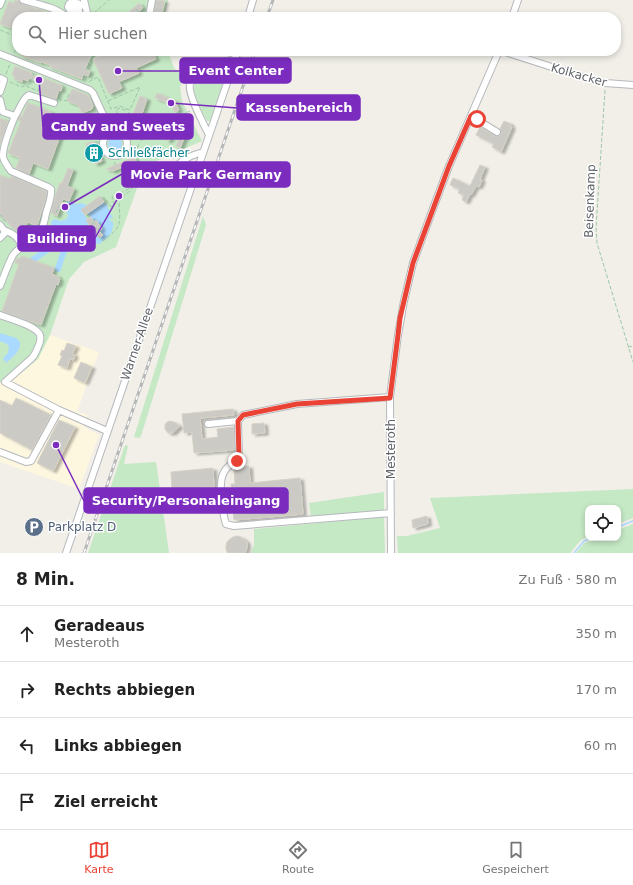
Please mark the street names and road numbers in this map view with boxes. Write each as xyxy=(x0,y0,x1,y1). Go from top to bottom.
street label: Kolkacker xyxy=(549,60,609,90)
street label: Beisenkamp xyxy=(582,164,598,238)
street label: Warner-Allee xyxy=(118,306,156,382)
street label: Mesteroth xyxy=(384,419,398,479)

